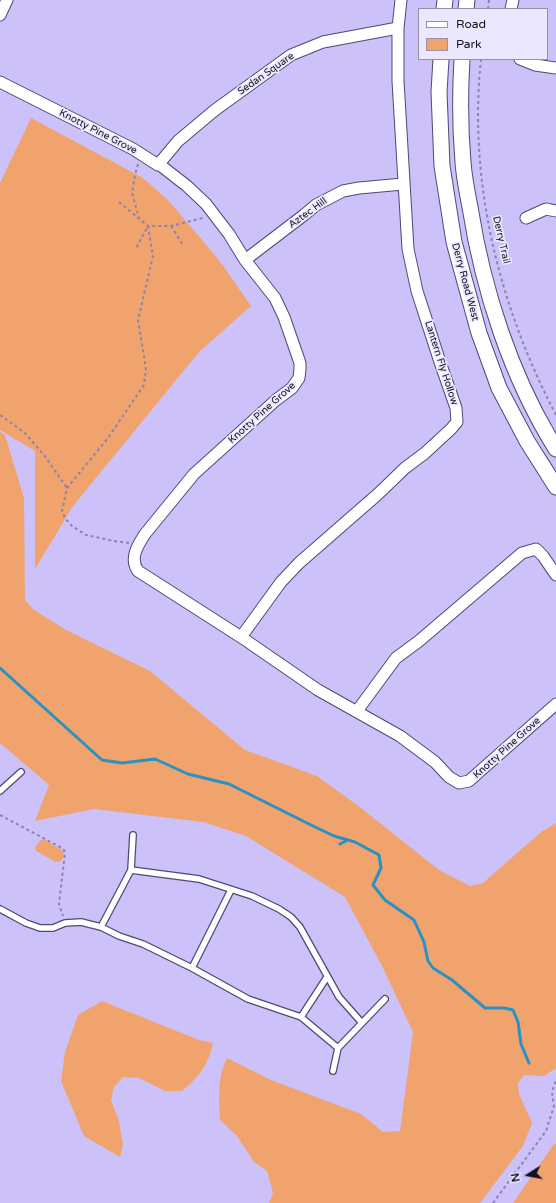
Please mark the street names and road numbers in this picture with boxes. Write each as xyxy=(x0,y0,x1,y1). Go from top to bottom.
street label: Sedan Square xyxy=(236,50,296,98)
street label: Knotty Pine Grove xyxy=(57,107,139,157)
street label: Aztec Hill xyxy=(286,195,330,231)
street label: Derry Trail xyxy=(490,215,512,265)
street label: Derry Road West xyxy=(449,242,481,322)
street label: Lantern Fly Hollow xyxy=(422,319,460,407)
street label: Knotty Pine Grove xyxy=(226,380,298,446)
street label: Knotty Pine Grove xyxy=(471,715,543,781)

